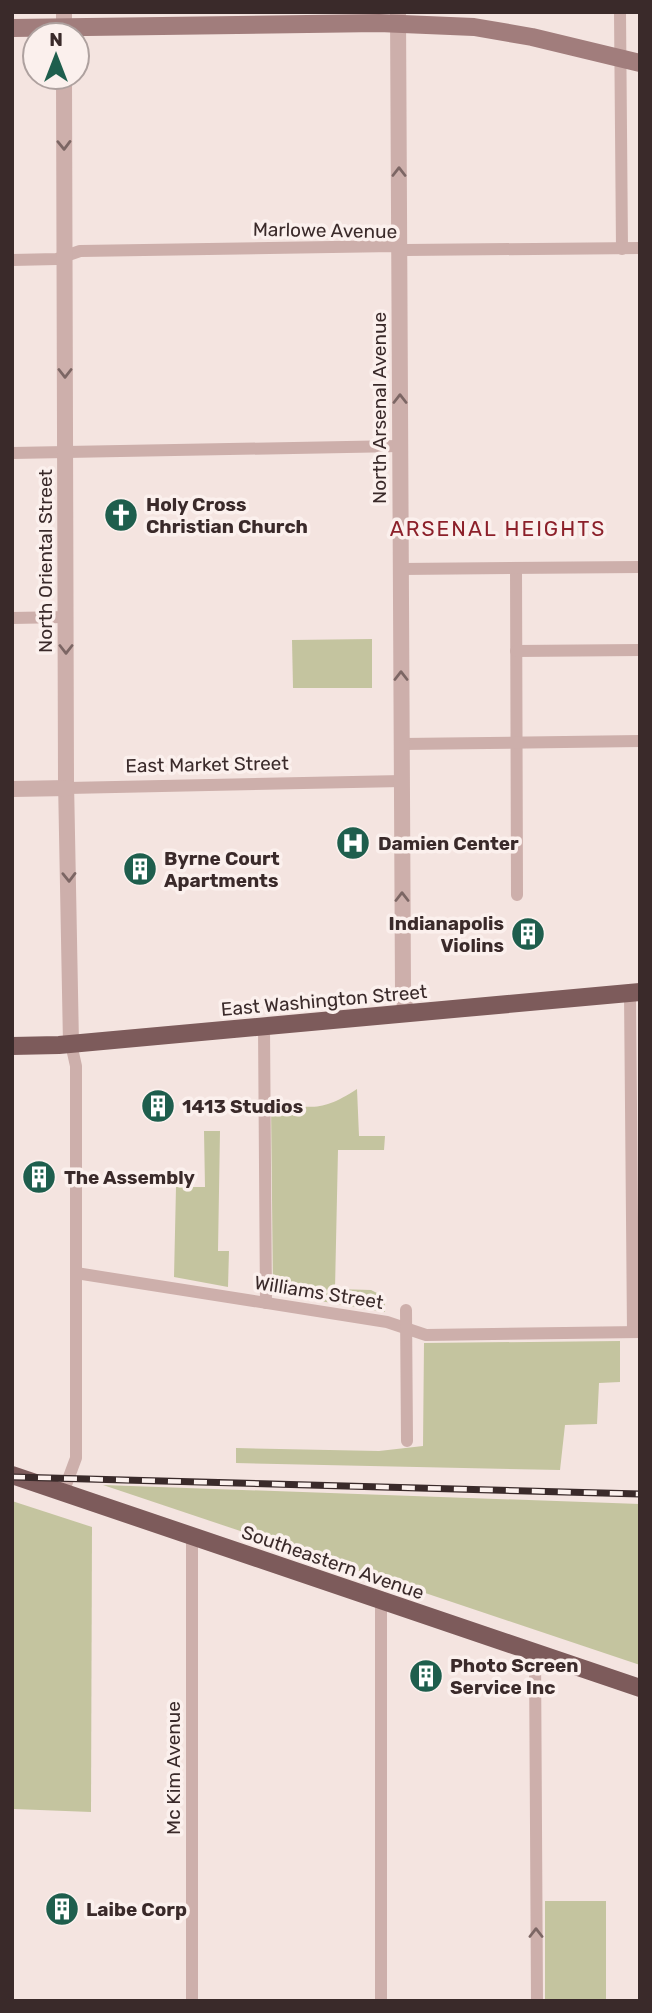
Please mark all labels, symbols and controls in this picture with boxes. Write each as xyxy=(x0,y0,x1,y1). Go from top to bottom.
north arrow xyxy=(21,21,91,91)
text: N xyxy=(49,28,63,51)
one-way arrow xyxy=(56,140,72,151)
one-way arrow xyxy=(391,166,407,176)
street label: Marlowe Avenue xyxy=(253,218,397,243)
street label: North Arsenal Avenue xyxy=(368,312,391,504)
one-way arrow xyxy=(57,368,73,378)
one-way arrow xyxy=(392,393,408,404)
street label: North Oriental Street xyxy=(34,469,57,653)
place label: Holy Cross Christian Church xyxy=(146,493,308,538)
church icon: Holy Cross Christian Church xyxy=(102,496,140,534)
district label: ARSENAL HEIGHTS xyxy=(390,516,606,541)
one-way arrow xyxy=(58,644,74,655)
one-way arrow xyxy=(393,670,409,680)
street label: East Market Street xyxy=(125,752,290,777)
hospital icon: Damien Center xyxy=(334,824,372,862)
place label: Damien Center xyxy=(378,832,519,855)
place label: Byrne Court Apartments xyxy=(164,847,280,892)
building icon: Byrne Court Apartments xyxy=(121,850,159,888)
one-way arrow xyxy=(61,872,77,882)
one-way arrow xyxy=(394,891,410,902)
place label: Indianapolis Violins xyxy=(389,912,504,957)
building icon: Indianapolis Violins xyxy=(509,915,547,953)
street label: East Washington Street xyxy=(220,980,429,1021)
building icon: 1413 Studios xyxy=(139,1087,177,1125)
place label: 1413 Studios xyxy=(182,1095,303,1118)
building icon: The Assembly xyxy=(20,1158,58,1196)
place label: The Assembly xyxy=(64,1166,196,1189)
street label: Williams Street xyxy=(253,1271,386,1314)
street label: Southeastern Avenue xyxy=(239,1520,427,1605)
place label: Photo Screen Service Inc xyxy=(450,1654,578,1699)
building icon: Photo Screen Service Inc xyxy=(407,1657,445,1695)
street label: Mc Kim Avenue xyxy=(162,1701,185,1835)
building icon: Laibe Corp xyxy=(43,1890,81,1928)
place label: Laibe Corp xyxy=(86,1898,187,1921)
one-way arrow xyxy=(528,1927,544,1937)

